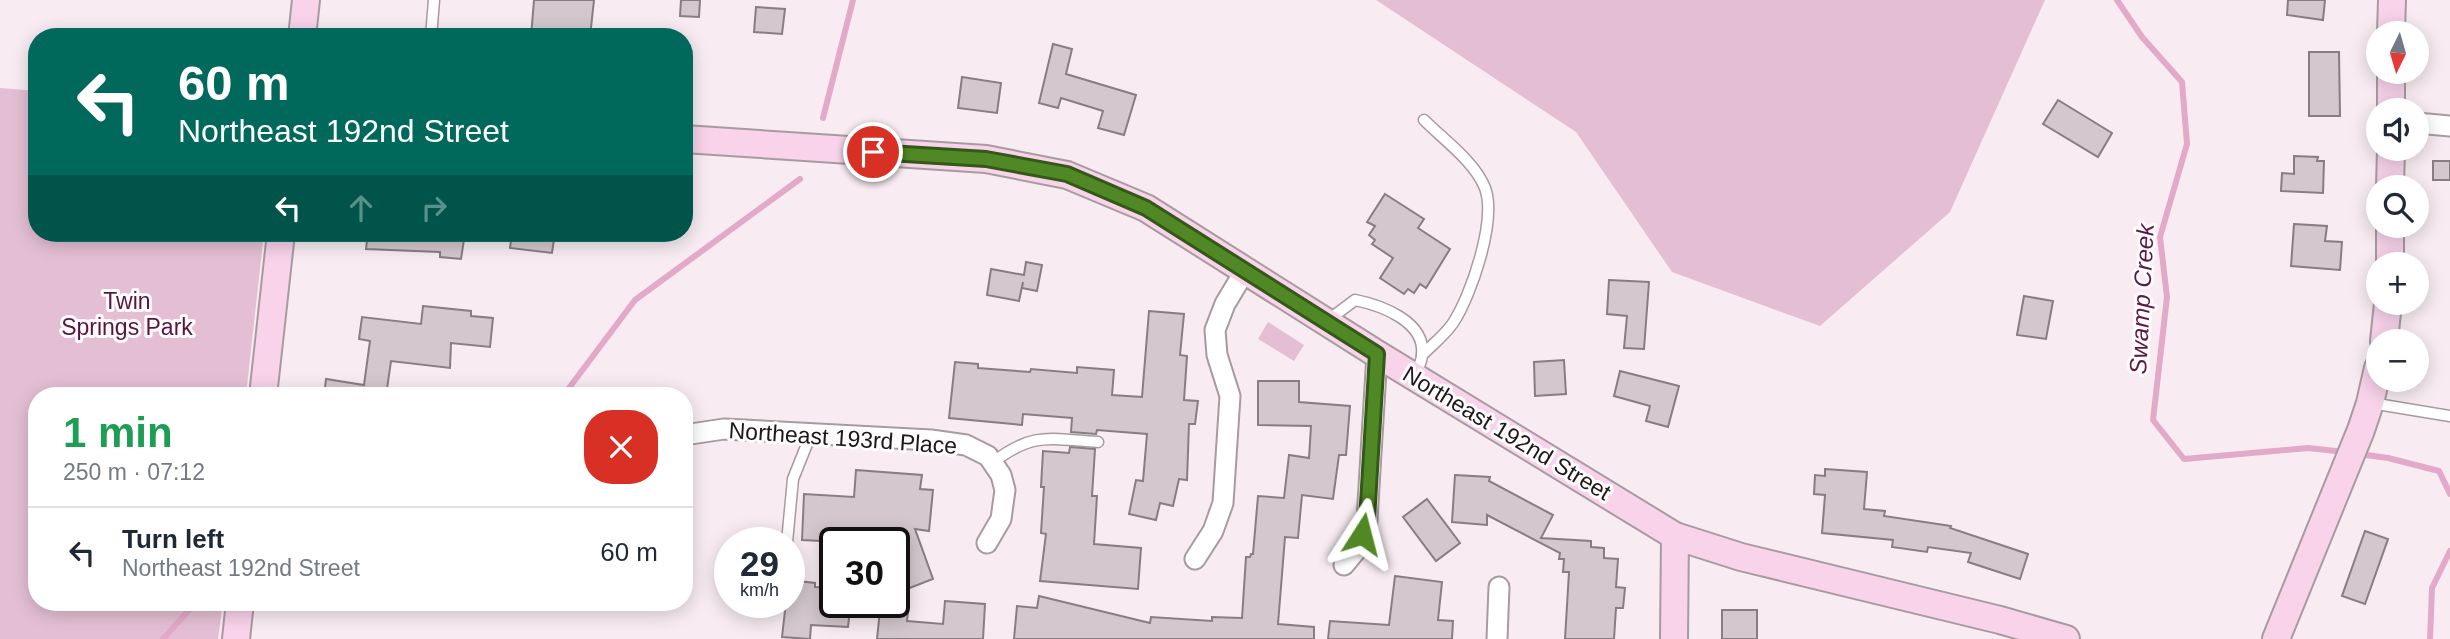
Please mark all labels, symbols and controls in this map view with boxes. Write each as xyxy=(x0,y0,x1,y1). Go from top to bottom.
north arrow xyxy=(2366,21,2429,84)
map controls xyxy=(2366,21,2429,392)
icon: left xyxy=(63,56,154,147)
text: 60 m xyxy=(178,56,290,110)
button: sound xyxy=(2366,98,2429,161)
text: Northeast 192nd Street xyxy=(178,113,509,149)
pin xyxy=(843,122,903,182)
icon: arrive xyxy=(854,133,892,171)
button: search xyxy=(2366,175,2429,238)
icon: left xyxy=(269,189,307,227)
icon: ahead xyxy=(342,189,380,227)
icon: right xyxy=(415,189,453,227)
water label: Swamp Creek xyxy=(2124,221,2159,375)
button: + xyxy=(2366,252,2429,315)
park label: Twin Springs Park xyxy=(61,288,193,340)
button: − xyxy=(2366,329,2429,392)
street label: Northeast 192nd Street xyxy=(1398,361,1616,506)
text: 1 min xyxy=(63,409,173,456)
button: close xyxy=(584,410,658,484)
street label: Northeast 193rd Place xyxy=(728,417,958,459)
text: 250 m · 07:12 xyxy=(63,459,205,485)
position arrow xyxy=(1325,497,1399,571)
text: Turn left xyxy=(122,524,224,554)
speed limit sign: 30 xyxy=(819,527,910,618)
icon: left xyxy=(63,534,101,572)
text: 60 m xyxy=(600,537,658,567)
text: 29 xyxy=(740,544,779,583)
text: Northeast 192nd Street xyxy=(122,555,360,581)
text: km/h xyxy=(740,580,779,600)

